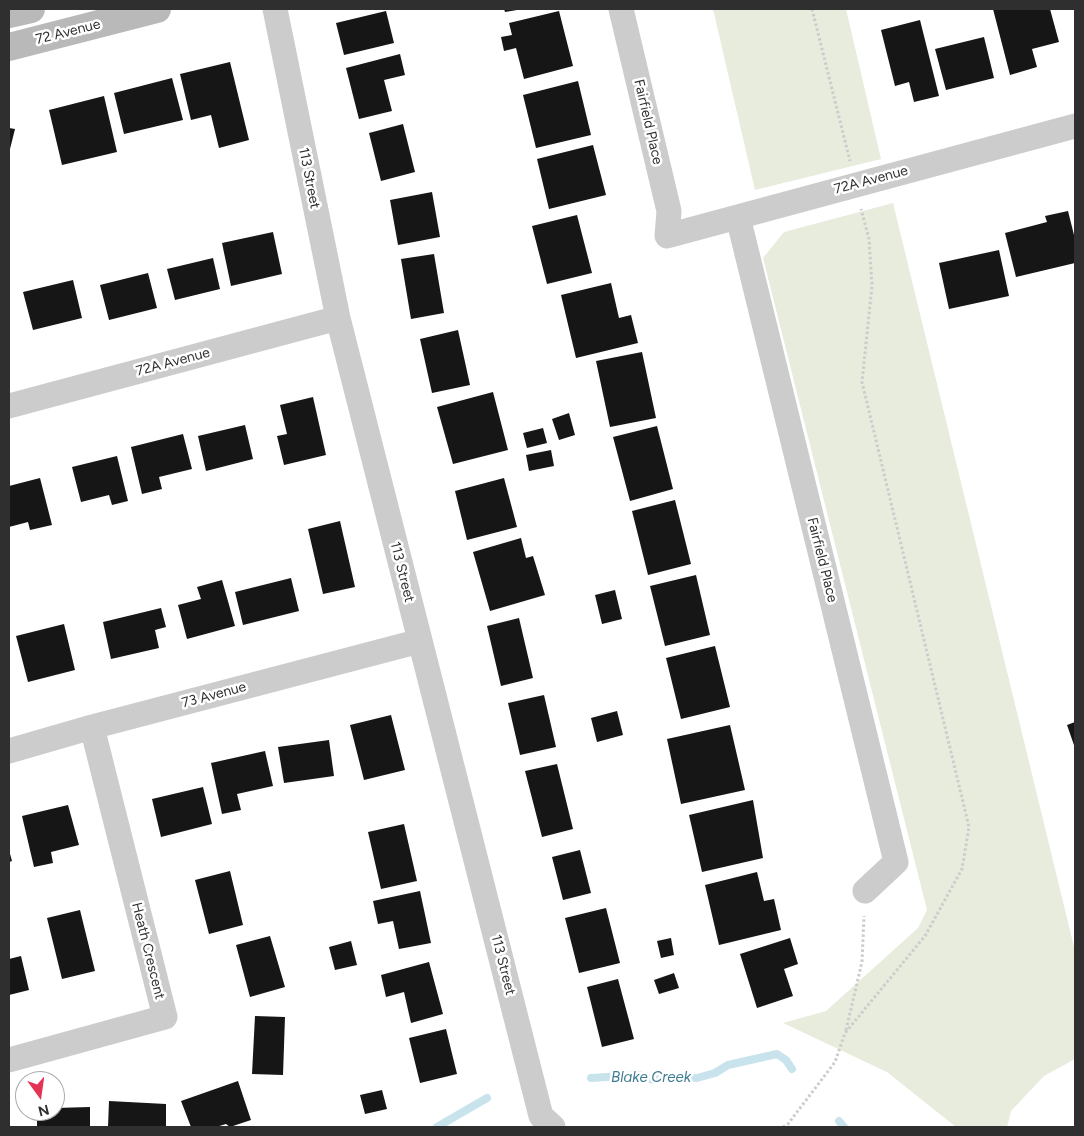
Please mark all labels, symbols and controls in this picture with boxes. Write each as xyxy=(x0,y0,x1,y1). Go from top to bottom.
street label: 72 Avenue xyxy=(34,16,102,48)
street label: Fairfield Place xyxy=(630,78,666,166)
street label: 113 Street xyxy=(295,146,323,210)
street label: 72A Avenue xyxy=(832,162,910,198)
street label: 72A Avenue xyxy=(134,344,212,380)
street label: Fairfield Place xyxy=(803,516,841,604)
street label: 113 Street xyxy=(386,540,418,604)
street label: 73 Avenue xyxy=(180,678,248,712)
street label: Heath Crescent xyxy=(128,901,168,1001)
street label: 113 Street xyxy=(487,933,519,997)
water label: Blake Creek xyxy=(611,1069,691,1087)
north arrow xyxy=(15,1071,65,1121)
text: N xyxy=(36,1101,51,1120)

